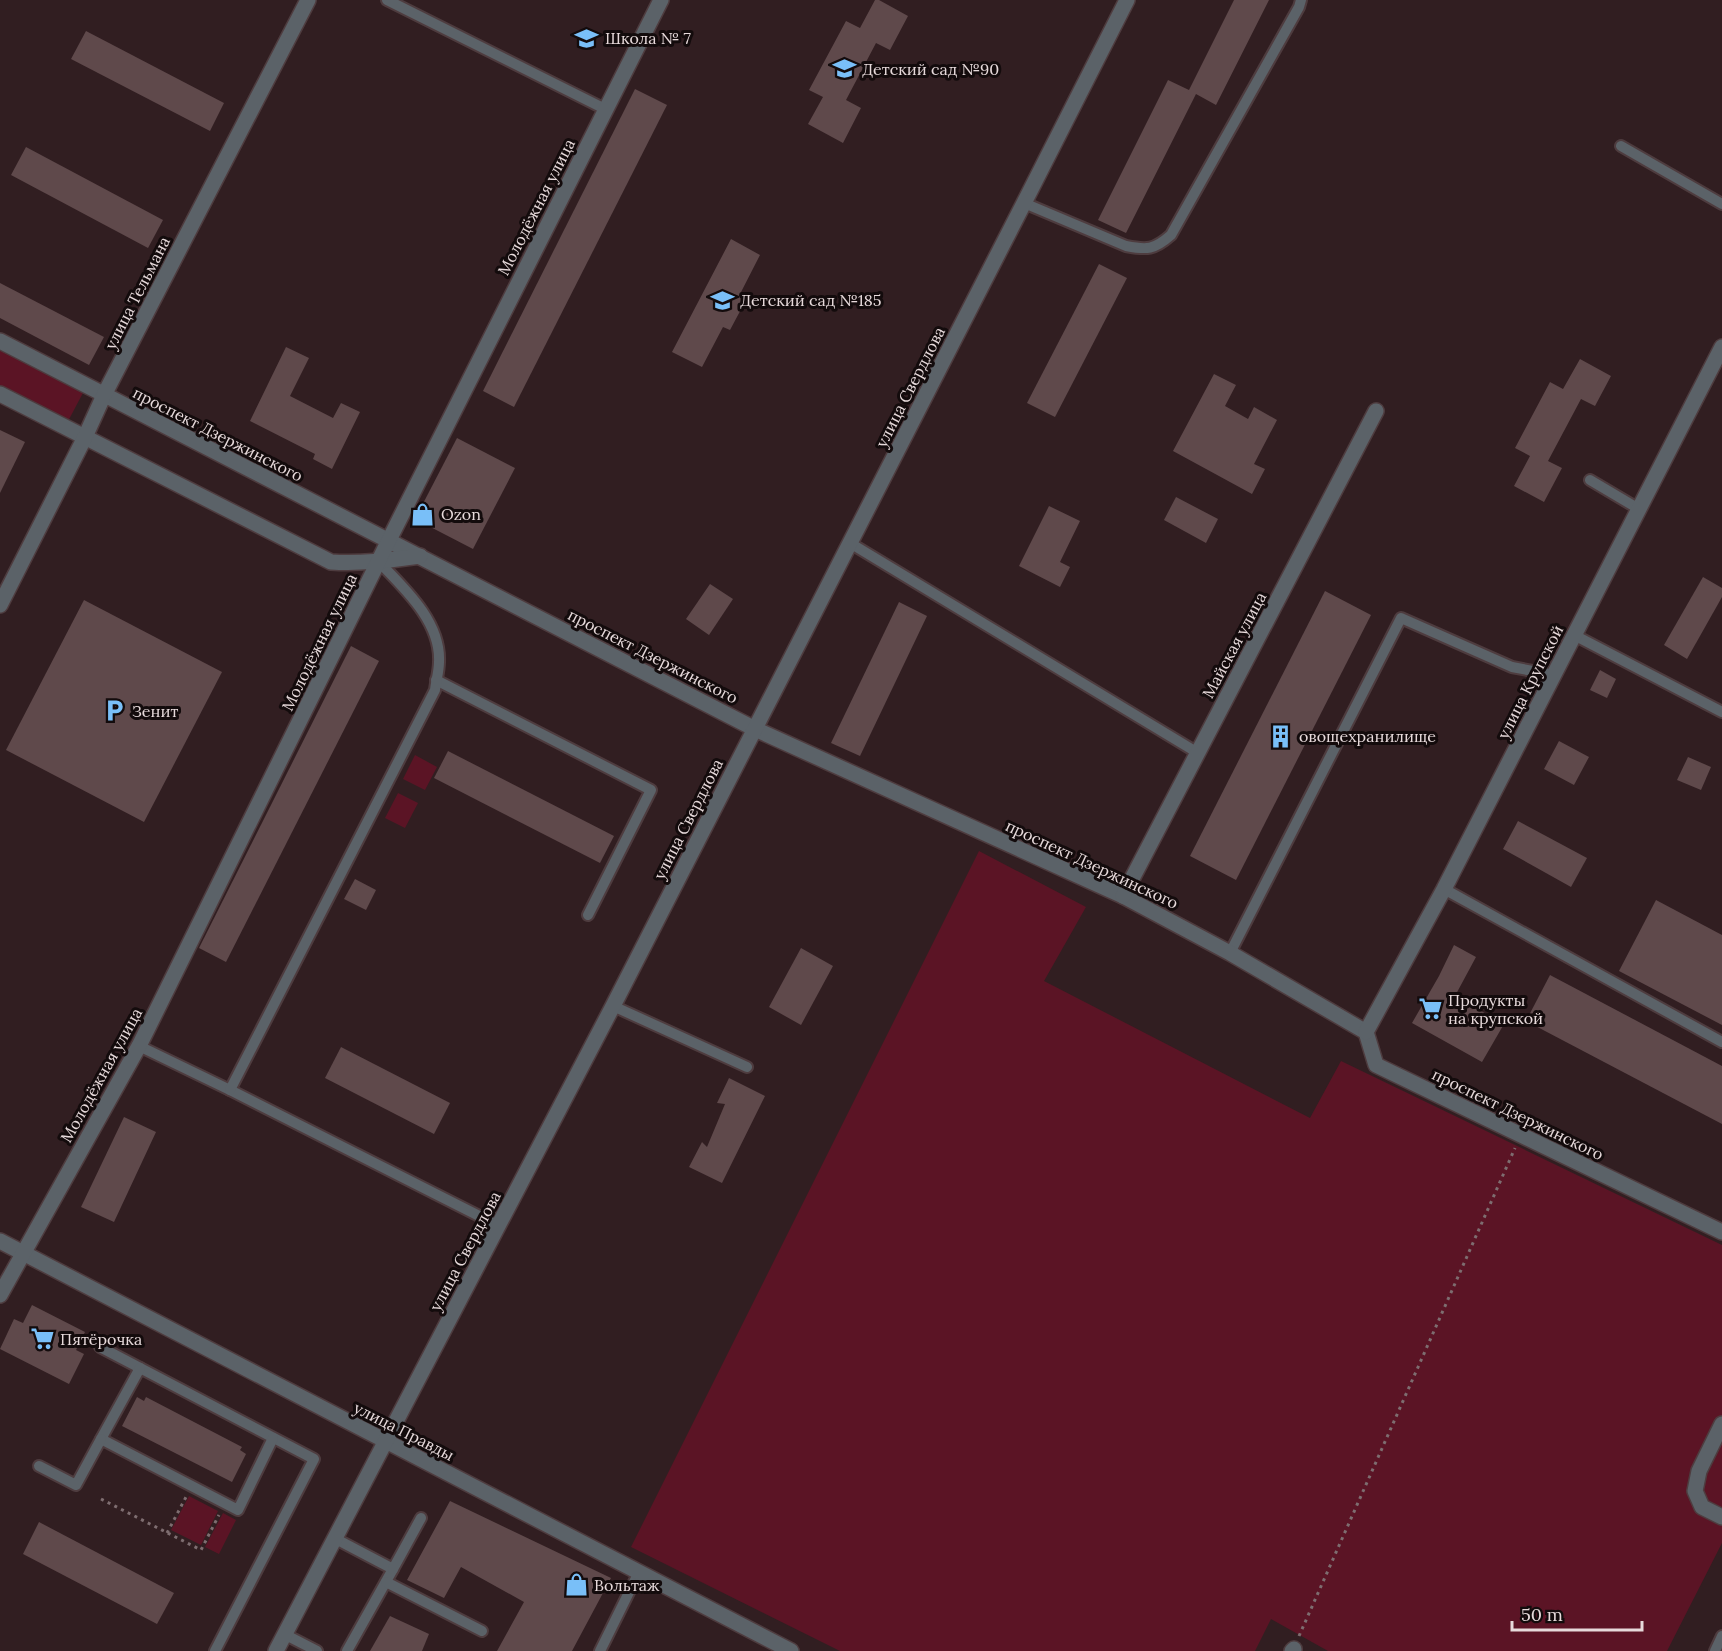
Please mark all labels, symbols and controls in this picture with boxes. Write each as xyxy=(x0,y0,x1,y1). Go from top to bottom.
school or university icon: Школа № 7 xyxy=(574,25,600,51)
place label: Школа № 7 xyxy=(605,28,691,48)
school or university icon: Детский сад №90 xyxy=(831,56,857,82)
place label: Детский сад №90 xyxy=(862,59,999,79)
street label: Молодёжная улица xyxy=(493,135,579,279)
street label: улица Тельмана xyxy=(100,233,174,353)
school or university icon: Детский сад №185 xyxy=(709,287,735,313)
place label: Детский сад №185 xyxy=(740,290,882,310)
street label: улица Свердлова xyxy=(871,323,949,451)
street label: проспект Дзержинского xyxy=(130,382,306,486)
shop icon: Ozon xyxy=(410,501,436,527)
place label: Ozon xyxy=(441,504,481,524)
street label: Молодёжная улица xyxy=(277,570,361,714)
street label: Майская улица xyxy=(1198,589,1270,701)
street label: проспект Дзержинского xyxy=(565,604,741,708)
street label: улица Крупской xyxy=(1493,622,1567,742)
parking icon: Зенит xyxy=(101,698,127,724)
place label: Зенит xyxy=(132,701,178,721)
building icon: овощехранилище xyxy=(1268,723,1294,749)
place label: овощехранилище xyxy=(1299,726,1436,746)
street label: улица Свердлова xyxy=(649,755,727,883)
street label: проспект Дзержинского xyxy=(1002,815,1182,913)
place label: Продукты на крупской xyxy=(1448,990,1543,1028)
supermarket icon: Продукты на крупской xyxy=(1417,996,1443,1022)
street label: Молодёжная улица xyxy=(56,1004,146,1146)
street label: проспект Дзержинского xyxy=(1429,1064,1607,1164)
street label: улица Свердлова xyxy=(425,1188,505,1314)
supermarket icon: Пятёрочка xyxy=(29,1326,55,1352)
place label: Пятёрочка xyxy=(60,1329,142,1349)
street label: улица Правды xyxy=(351,1397,458,1465)
shop icon: Вольтаж xyxy=(563,1572,589,1598)
place label: Вольтаж xyxy=(594,1575,660,1595)
scale bar xyxy=(1512,1594,1642,1632)
text: 50 m xyxy=(1521,1603,1563,1626)

